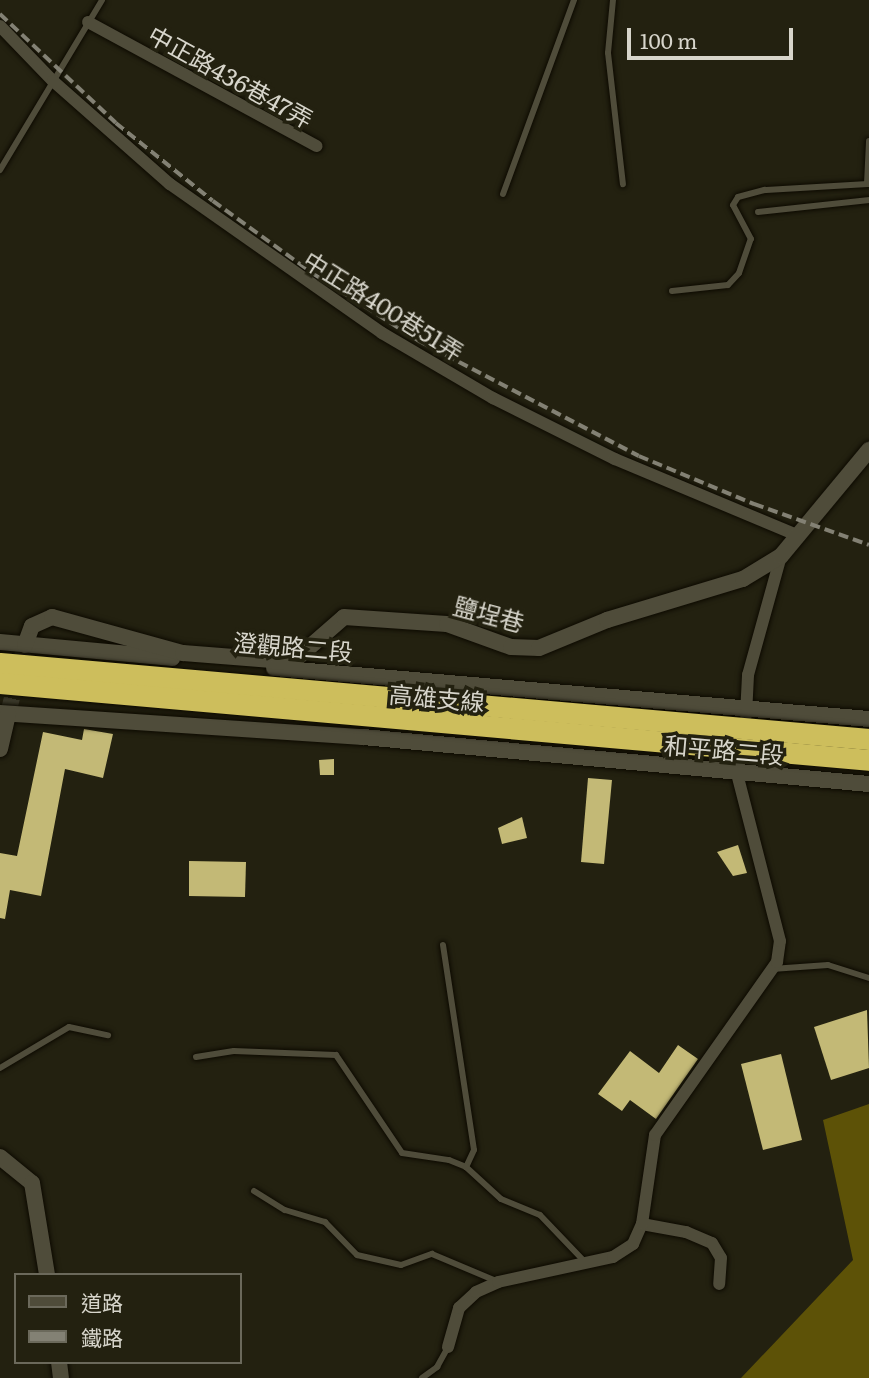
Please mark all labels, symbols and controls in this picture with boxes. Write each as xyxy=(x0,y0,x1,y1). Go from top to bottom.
scale bar xyxy=(631,14,797,58)
street label: 中正路436巷47弄 xyxy=(144,19,318,133)
text: 100 m xyxy=(640,24,697,55)
street label: 中正路400巷51弄 xyxy=(299,244,469,366)
street label: 鹽埕巷 xyxy=(450,590,528,636)
street label: 澄觀路二段 xyxy=(232,626,354,666)
street label: 高雄支線 xyxy=(388,678,486,716)
street label: 和平路二段 xyxy=(663,729,785,769)
legend xyxy=(14,1273,242,1364)
text: 道路 xyxy=(81,1286,123,1317)
text: 鐵路 xyxy=(81,1321,123,1352)

